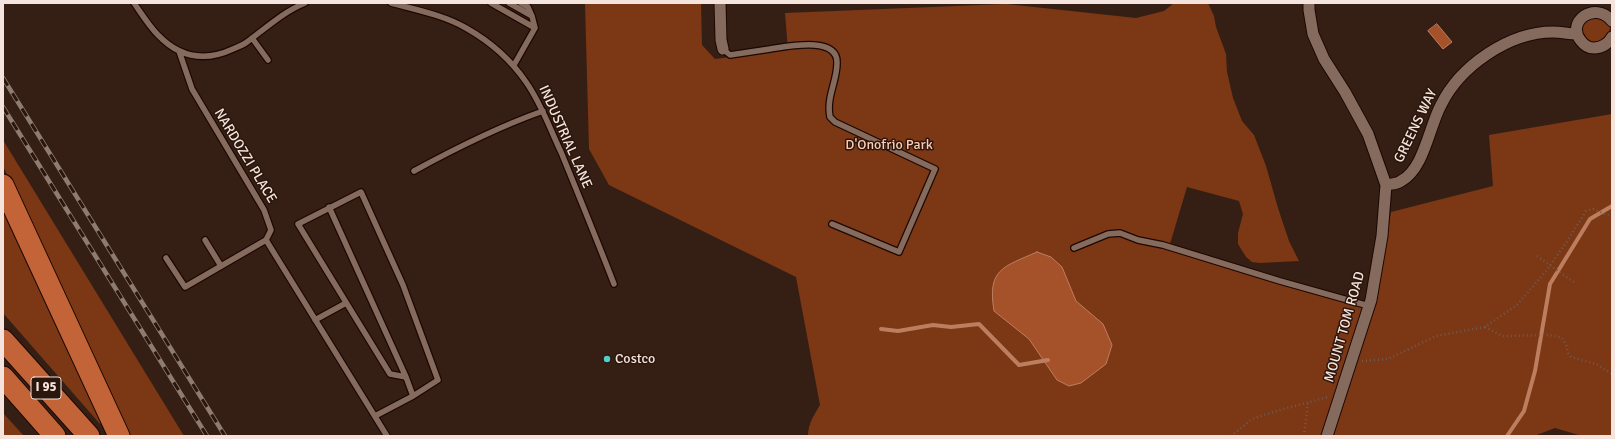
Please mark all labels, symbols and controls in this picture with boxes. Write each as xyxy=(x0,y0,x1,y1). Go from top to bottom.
street label: INDUSTRIAL LANE xyxy=(535,83,595,191)
street label: GREENS WAY xyxy=(1391,86,1441,166)
street label: NARDOZZI PLACE xyxy=(210,106,280,206)
park label: D'Onofrio Park xyxy=(845,137,933,153)
street label: MOUNT TOM ROAD xyxy=(1321,270,1369,384)
place label: Costco xyxy=(615,351,655,367)
marker: Costco xyxy=(602,354,612,364)
road number: I 95 xyxy=(31,377,61,399)

